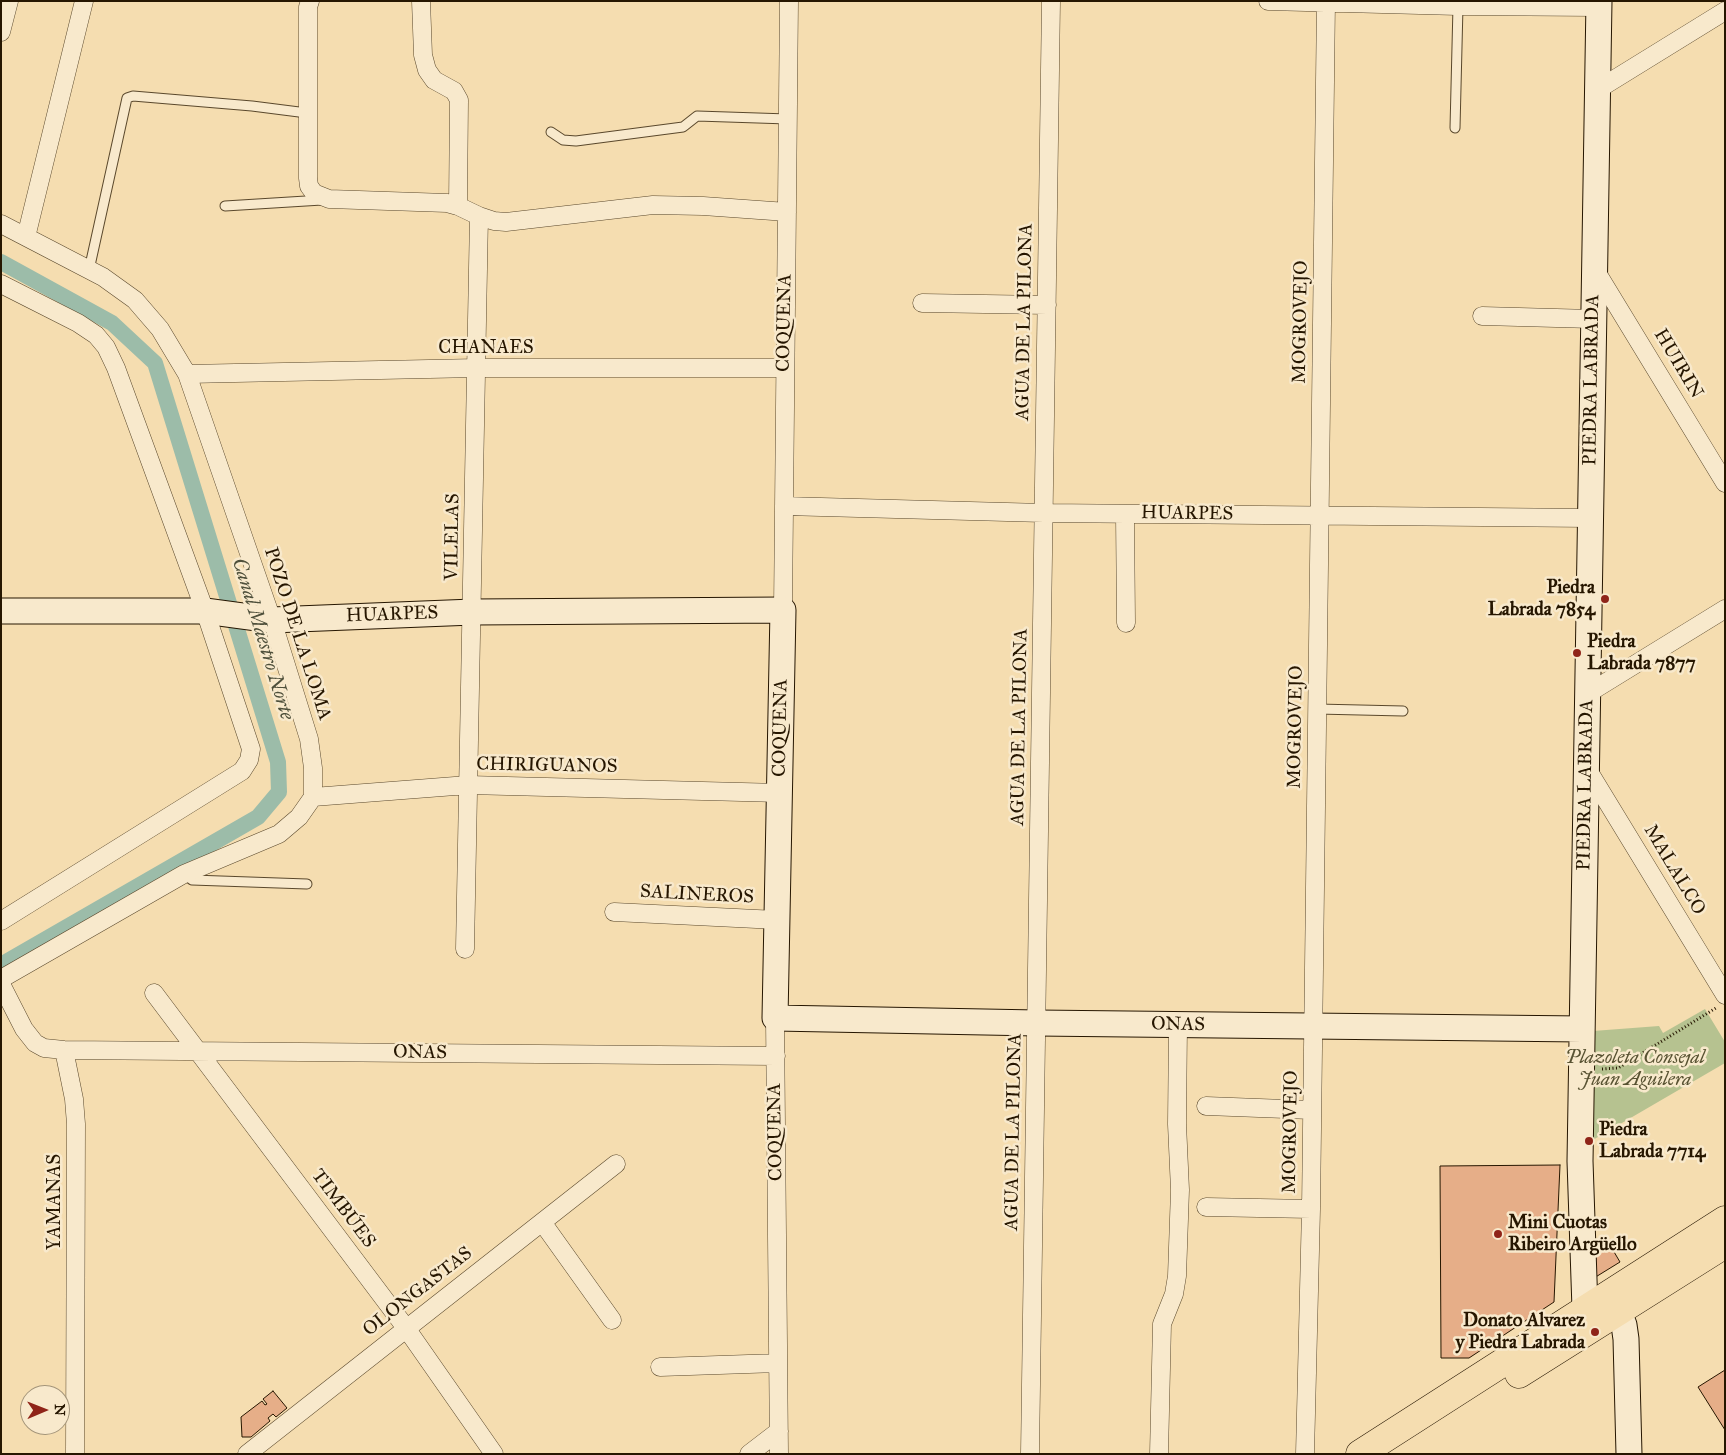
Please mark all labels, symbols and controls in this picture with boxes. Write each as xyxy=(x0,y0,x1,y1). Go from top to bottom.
street label: AGUA DE LA PILONA xyxy=(1012,223,1038,421)
street label: MOGROVEJO xyxy=(1289,260,1313,384)
street label: COQUENA xyxy=(773,274,797,372)
street label: PIEDRA LABRADA xyxy=(1579,294,1605,466)
street label: HUIRIN xyxy=(1648,325,1708,403)
street label: CHANAES xyxy=(438,337,534,359)
street label: VILELAS xyxy=(441,493,465,581)
street label: HUARPES xyxy=(1141,502,1233,526)
street label: POZO DE LA LOMA xyxy=(258,545,336,723)
water label: Canal Maestro Norte xyxy=(226,555,298,723)
place label: Piedra Labrada 7854 xyxy=(1488,577,1595,621)
marker: Piedra Labrada 7854 xyxy=(1599,593,1611,605)
street label: HUARPES xyxy=(345,602,439,628)
street label: AGUA DE LA PILONA xyxy=(1007,628,1033,826)
place label: Piedra Labrada 7877 xyxy=(1587,631,1696,675)
marker: Piedra Labrada 7877 xyxy=(1571,647,1583,659)
street label: MOGROVEJO xyxy=(1284,665,1308,789)
street label: COQUENA xyxy=(769,679,793,777)
street label: PIEDRA LABRADA xyxy=(1573,699,1599,871)
street label: CHIRIGUANOS xyxy=(476,753,618,779)
street label: MALALCO xyxy=(1638,821,1710,919)
street label: SALINEROS xyxy=(639,881,755,909)
street label: ONAS xyxy=(1151,1013,1205,1037)
street label: AGUA DE LA PILONA xyxy=(1001,1033,1027,1231)
street label: ONAS xyxy=(393,1041,447,1065)
park label: Plazoleta Consejal Juan Aguilera xyxy=(1565,1047,1705,1091)
street label: MOGROVEJO xyxy=(1279,1070,1303,1194)
street label: COQUENA xyxy=(764,1083,788,1181)
place label: Piedra Labrada 7714 xyxy=(1599,1119,1705,1163)
marker: Piedra Labrada 7714 xyxy=(1583,1135,1595,1147)
street label: YAMANAS xyxy=(44,1154,66,1250)
street label: TIMBÚES xyxy=(306,1165,380,1253)
place label: Mini Cuotas Ribeiro Argüello xyxy=(1508,1212,1637,1256)
marker: Mini Cuotas Ribeiro Argüello xyxy=(1492,1228,1504,1240)
street label: OLONGASTAS xyxy=(359,1242,477,1342)
place label: Donato Alvarez y Piedra Labrada xyxy=(1455,1310,1585,1354)
marker: Donato Alvarez y Piedra Labrada xyxy=(1589,1326,1601,1338)
north arrow xyxy=(20,1385,70,1435)
text: N xyxy=(51,1404,68,1416)

